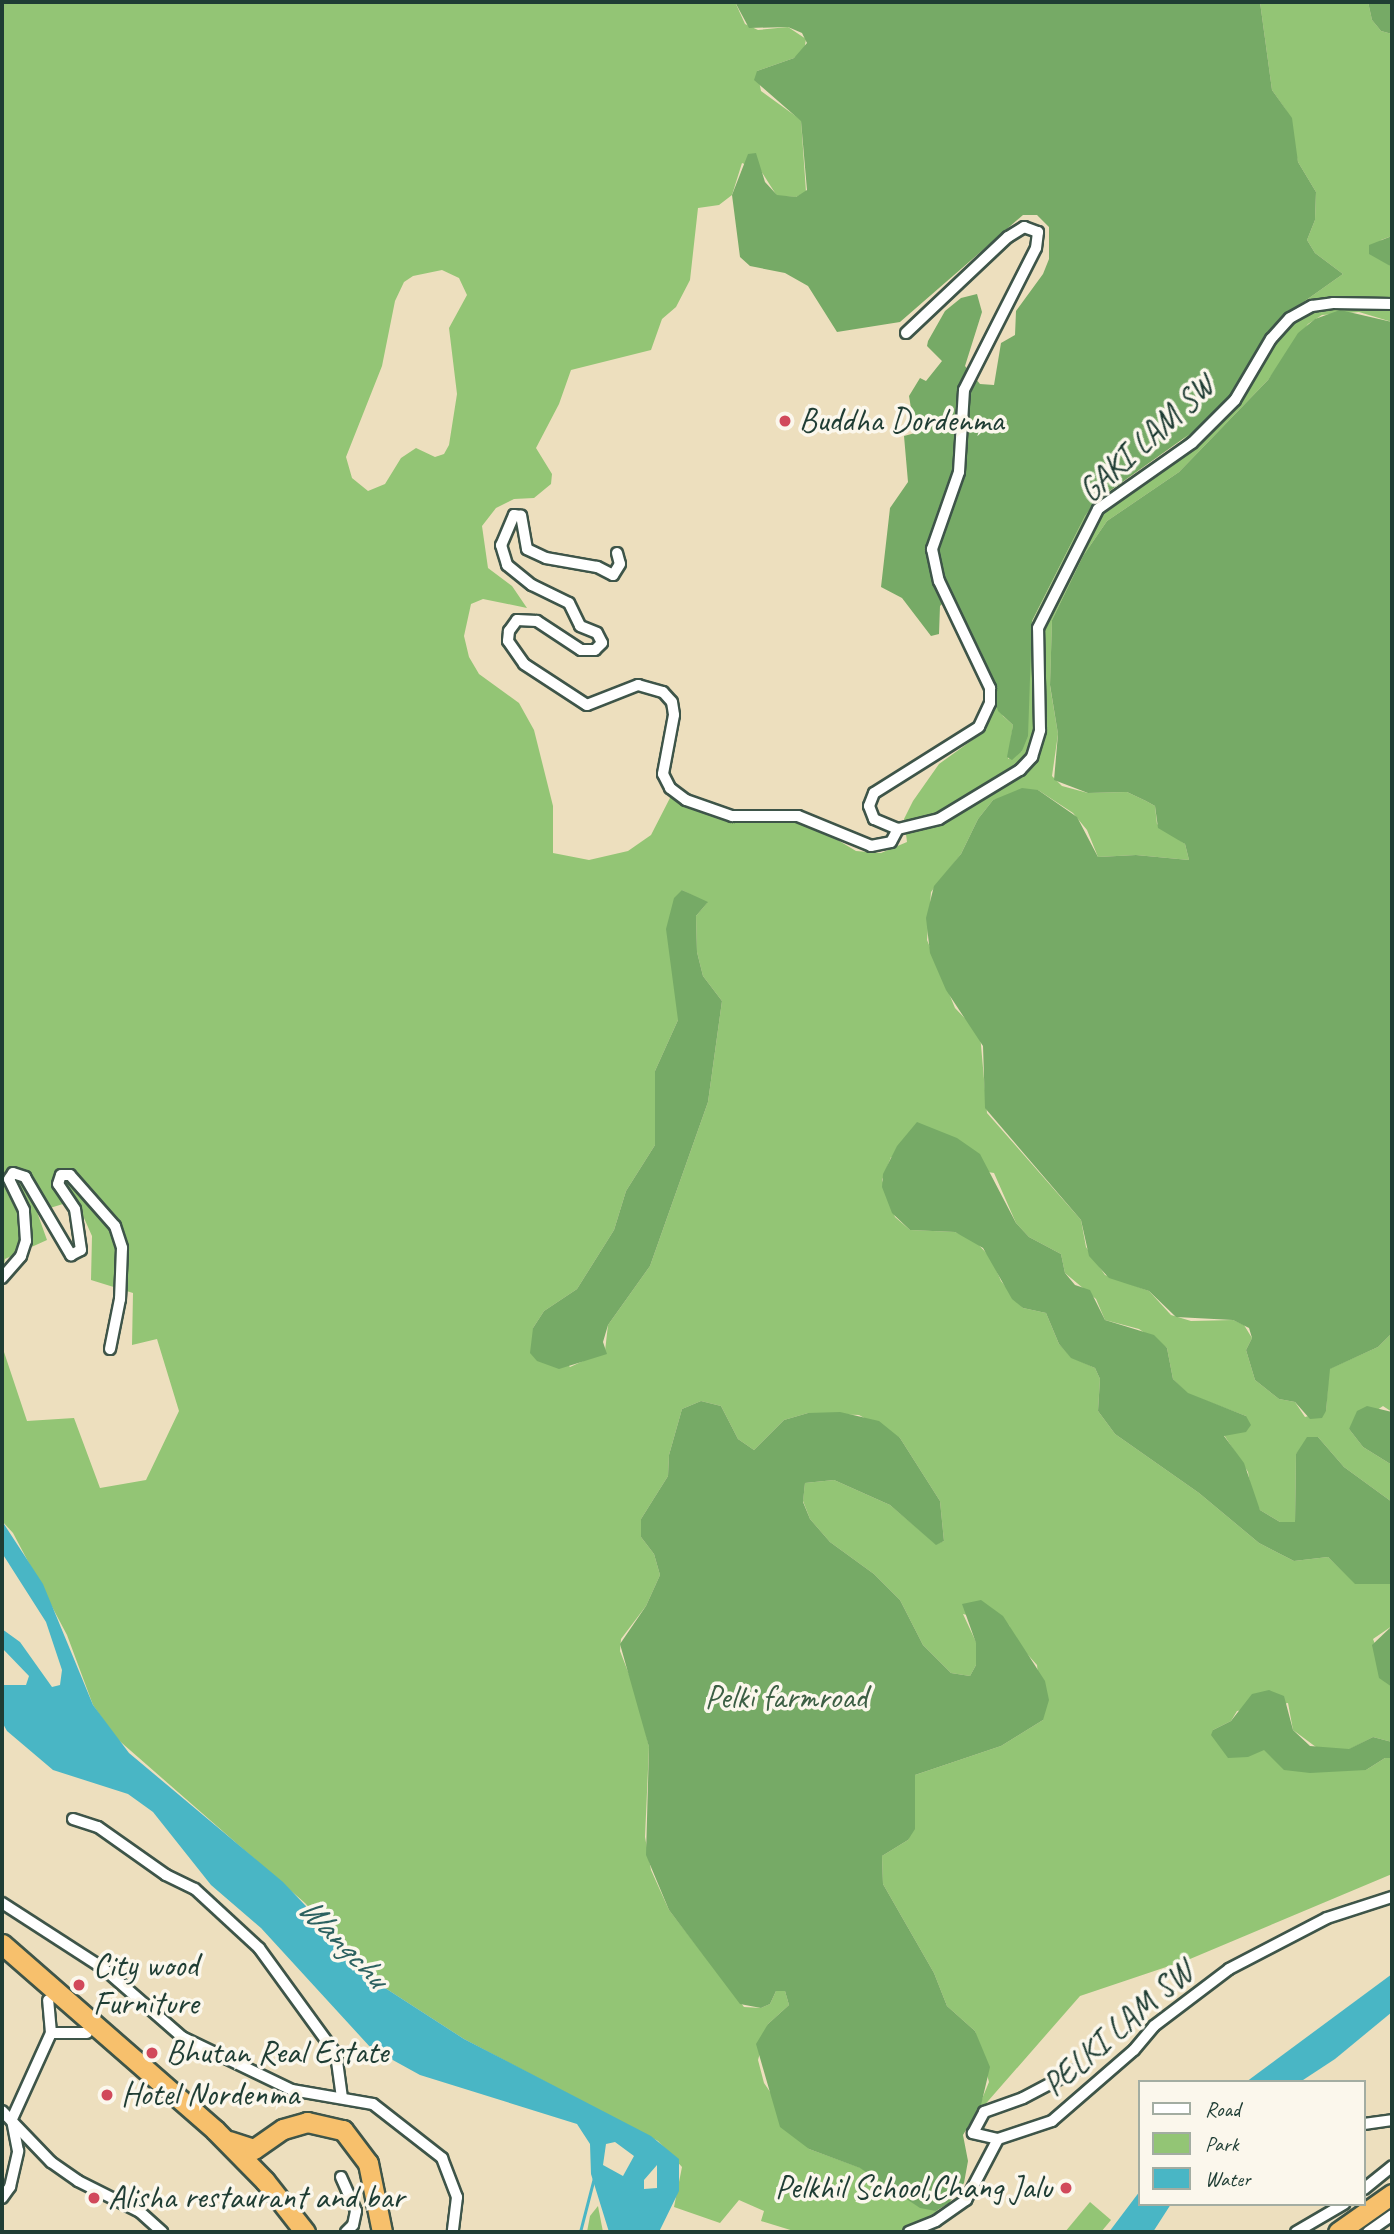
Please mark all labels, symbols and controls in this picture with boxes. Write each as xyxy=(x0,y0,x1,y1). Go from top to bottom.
street label: GAKI LAM SW xyxy=(1070,367,1224,511)
place label: Buddha Dordenma xyxy=(799,401,1004,441)
marker: Buddha Dordenma xyxy=(777,413,793,429)
park label: Pelki farmroad xyxy=(705,1678,867,1718)
water label: Wangchu xyxy=(289,1888,397,1996)
place label: City wood Furniture xyxy=(93,1946,199,2024)
street label: PELKI LAM SW xyxy=(1035,1953,1201,2105)
marker: City wood Furniture xyxy=(71,1977,87,1993)
place label: Bhutan Real Estate xyxy=(166,2033,388,2073)
marker: Bhutan Real Estate xyxy=(144,2045,160,2061)
place label: Hotel Nordenma xyxy=(121,2075,300,2115)
legend xyxy=(1138,2080,1366,2206)
marker: Hotel Nordenma xyxy=(99,2087,115,2103)
text: Road xyxy=(1205,2096,1240,2122)
text: Park xyxy=(1205,2131,1238,2157)
text: Water xyxy=(1205,2166,1251,2192)
place label: Pelkhil School,Chang Jalu xyxy=(775,2168,1052,2208)
place label: Alisha restaurant and bar xyxy=(108,2178,404,2218)
marker: Pelkhil School,Chang Jalu xyxy=(1058,2180,1074,2196)
marker: Alisha restaurant and bar xyxy=(86,2190,102,2206)

